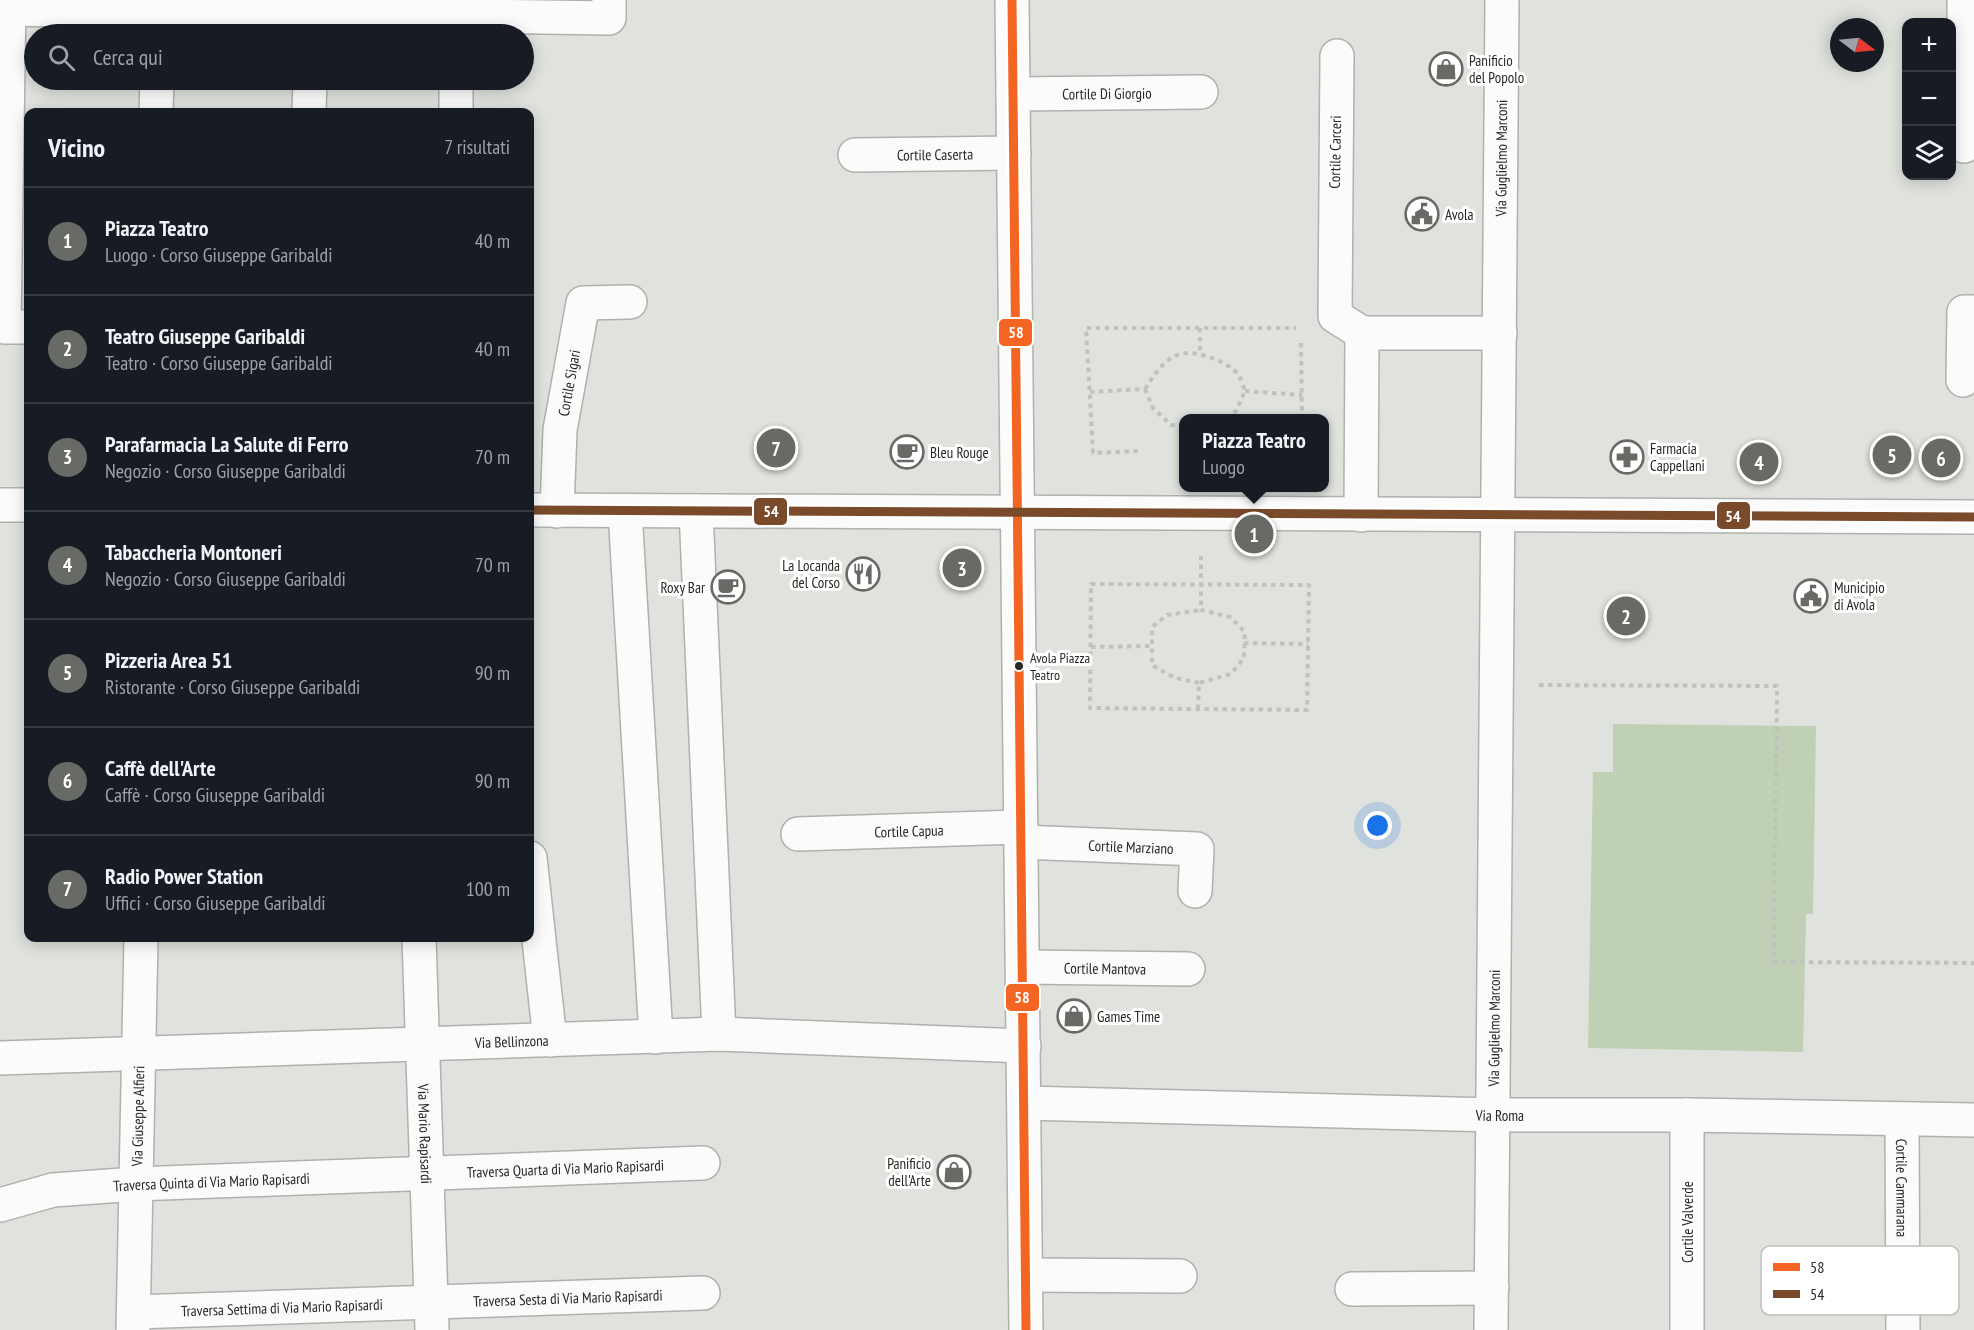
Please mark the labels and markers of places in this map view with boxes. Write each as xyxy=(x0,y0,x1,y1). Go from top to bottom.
shop icon: Panificio del Popolo xyxy=(1428,51,1464,87)
place label: Panificio del Popolo xyxy=(1469,51,1524,87)
public building icon: Avola xyxy=(1404,196,1440,232)
place label: Avola xyxy=(1445,205,1473,224)
pin: 7 xyxy=(756,426,796,470)
pin: 5 xyxy=(1872,432,1912,478)
cafe icon: Bleu Rouge xyxy=(889,434,925,470)
pin: 6 xyxy=(1922,436,1960,480)
pharmacy icon: Farmacia Cappellani xyxy=(1609,439,1645,475)
place label: Farmacia Cappellani xyxy=(1650,439,1705,475)
pin: 4 xyxy=(1740,440,1778,484)
place label: Bleu Rouge xyxy=(930,443,989,462)
pin: 1 xyxy=(1234,512,1274,556)
pin: 3 xyxy=(942,546,982,590)
place label: La Locanda del Corso xyxy=(782,556,840,592)
restaurant icon: La Locanda del Corso xyxy=(845,556,881,592)
cafe icon: Roxy Bar xyxy=(710,569,746,605)
place label: Roxy Bar xyxy=(660,578,706,597)
public building icon: Municipio di Avola xyxy=(1793,578,1829,614)
place label: Municipio di Avola xyxy=(1834,578,1885,614)
pin: 2 xyxy=(1606,594,1646,638)
place label: Avola Piazza Teatro xyxy=(1030,649,1090,684)
marker: Avola Piazza Teatro xyxy=(1013,660,1025,672)
shop icon: Games Time xyxy=(1056,998,1092,1034)
place label: Games Time xyxy=(1097,1007,1160,1026)
place label: Panificio dell'Arte xyxy=(887,1154,931,1190)
shop icon: Panificio dell'Arte xyxy=(936,1154,972,1190)

